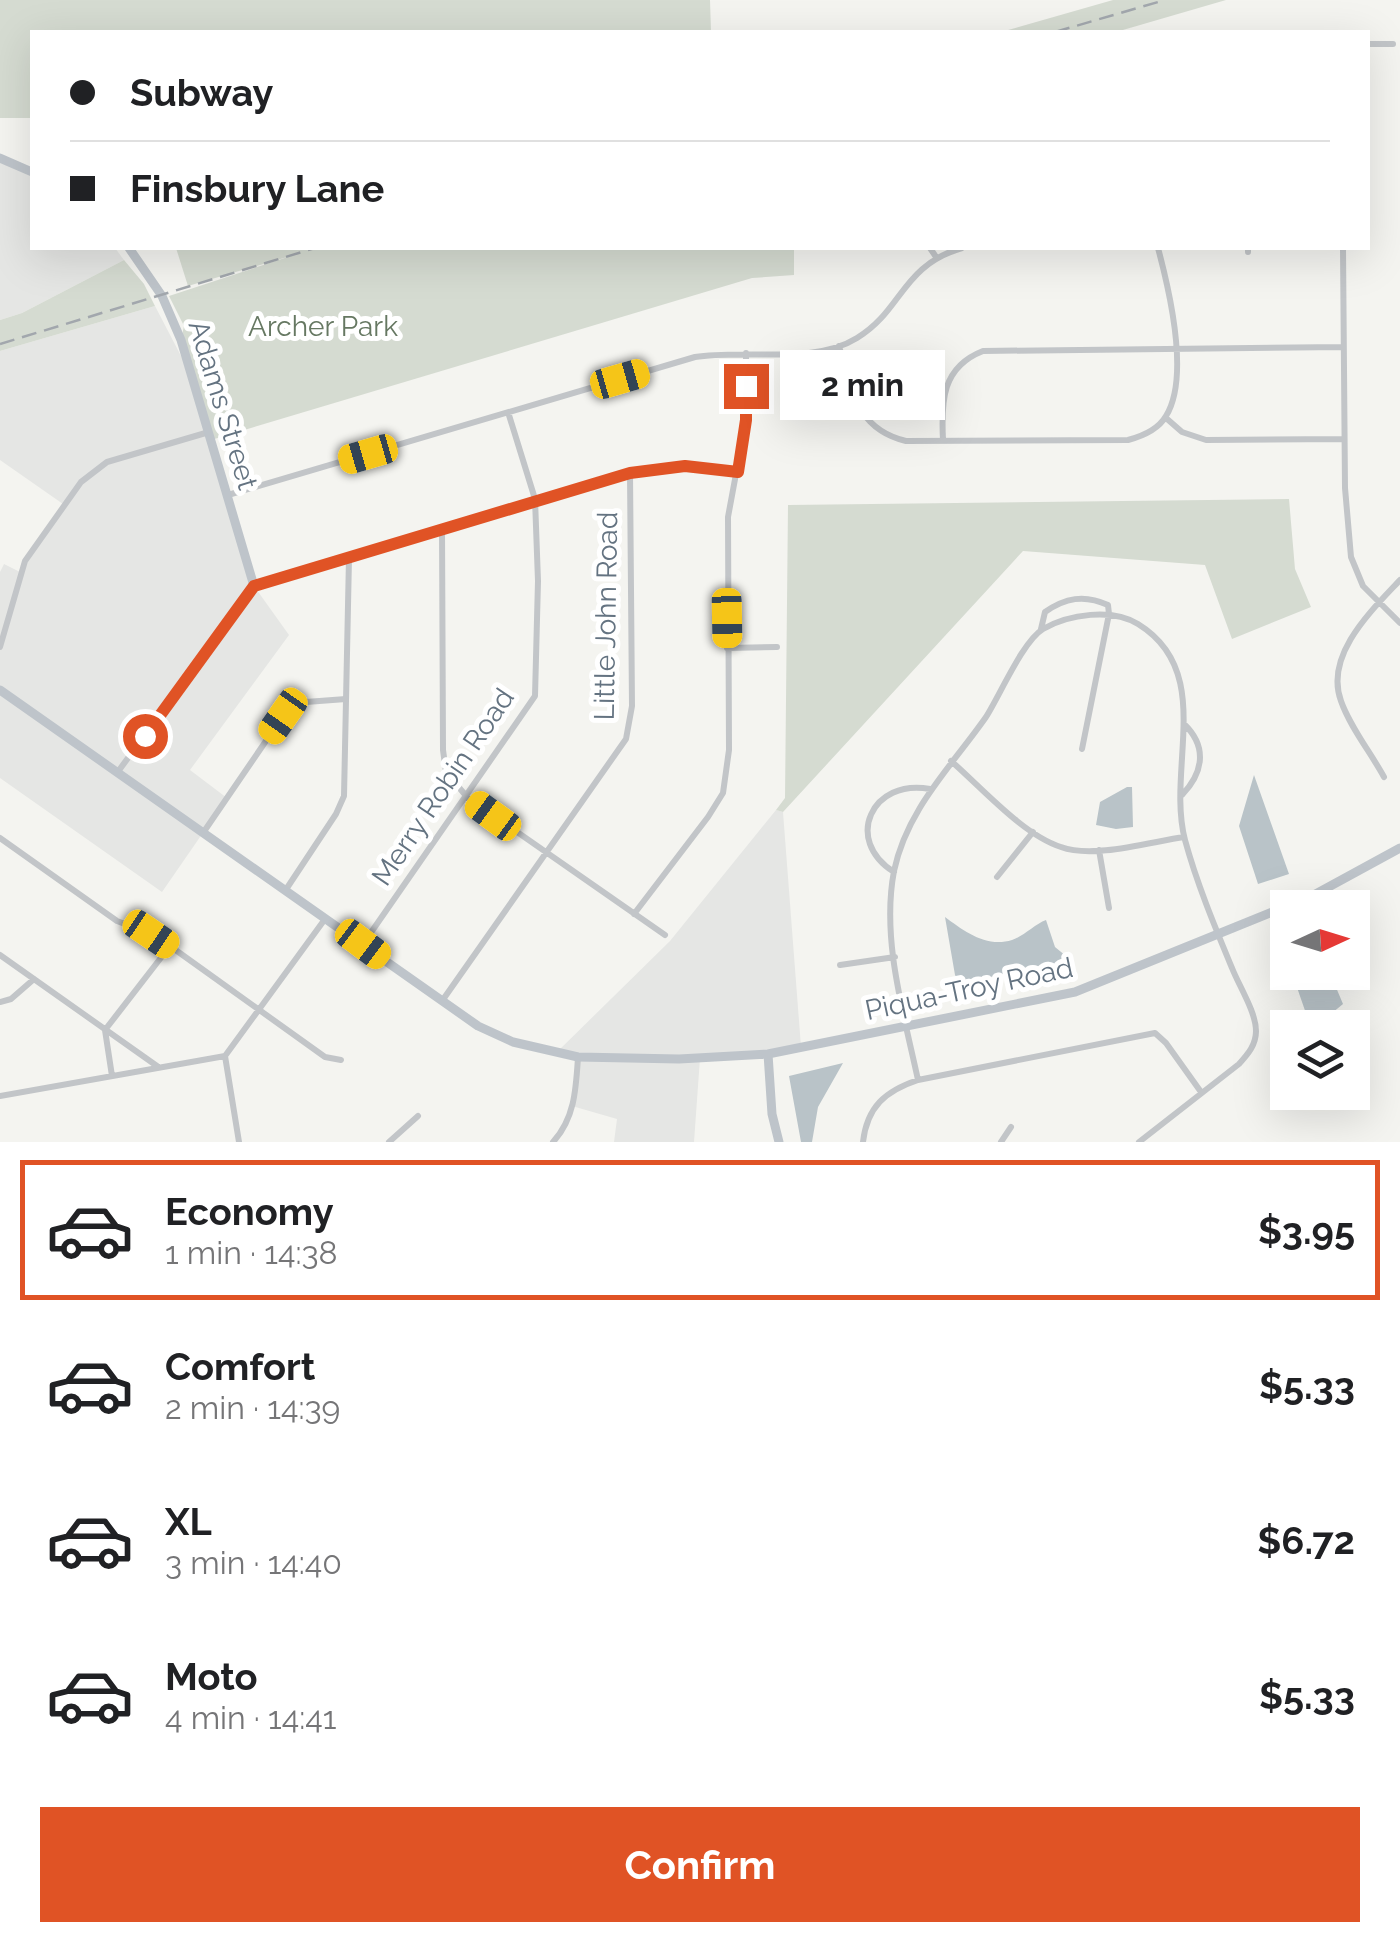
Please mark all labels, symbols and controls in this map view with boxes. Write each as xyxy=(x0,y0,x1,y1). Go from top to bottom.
text: Subway xyxy=(130,70,273,115)
text: Finsbury Lane xyxy=(130,166,384,211)
park label: Archer Park xyxy=(248,310,398,343)
street label: Adams Street xyxy=(182,316,265,494)
callout: 2 min xyxy=(781,351,946,421)
car xyxy=(587,356,653,402)
route end xyxy=(724,364,769,409)
text: 2 min xyxy=(821,366,904,403)
car xyxy=(335,431,401,477)
street label: Little John Road xyxy=(588,511,624,721)
car xyxy=(711,588,743,648)
street label: Merry Robin Road xyxy=(365,682,521,892)
car xyxy=(254,683,312,749)
route start xyxy=(123,714,168,759)
car xyxy=(460,786,526,846)
north arrow xyxy=(1270,890,1370,990)
map controls xyxy=(1270,890,1370,1110)
car xyxy=(118,905,184,963)
car xyxy=(330,914,396,974)
street label: Piqua-Troy Road xyxy=(862,951,1076,1027)
button: layers xyxy=(1270,1010,1370,1110)
icon: car xyxy=(45,1185,135,1275)
text: Economy xyxy=(165,1189,334,1234)
text: $3.95 xyxy=(1258,1208,1355,1253)
text: 1 min · 14:38 xyxy=(165,1234,338,1271)
icon: car xyxy=(45,1340,135,1430)
text: Comfort xyxy=(165,1344,315,1389)
text: $5.33 xyxy=(1259,1363,1355,1408)
text: 2 min · 14:39 xyxy=(165,1389,340,1426)
icon: car xyxy=(45,1495,135,1585)
text: XL xyxy=(165,1499,212,1544)
text: $6.72 xyxy=(1257,1518,1355,1563)
text: 3 min · 14:40 xyxy=(165,1544,342,1581)
icon: car xyxy=(45,1650,135,1740)
text: Moto xyxy=(165,1654,258,1699)
text: $5.33 xyxy=(1259,1673,1355,1718)
text: 4 min · 14:41 xyxy=(165,1699,336,1736)
button: Confirm xyxy=(40,1807,1360,1922)

